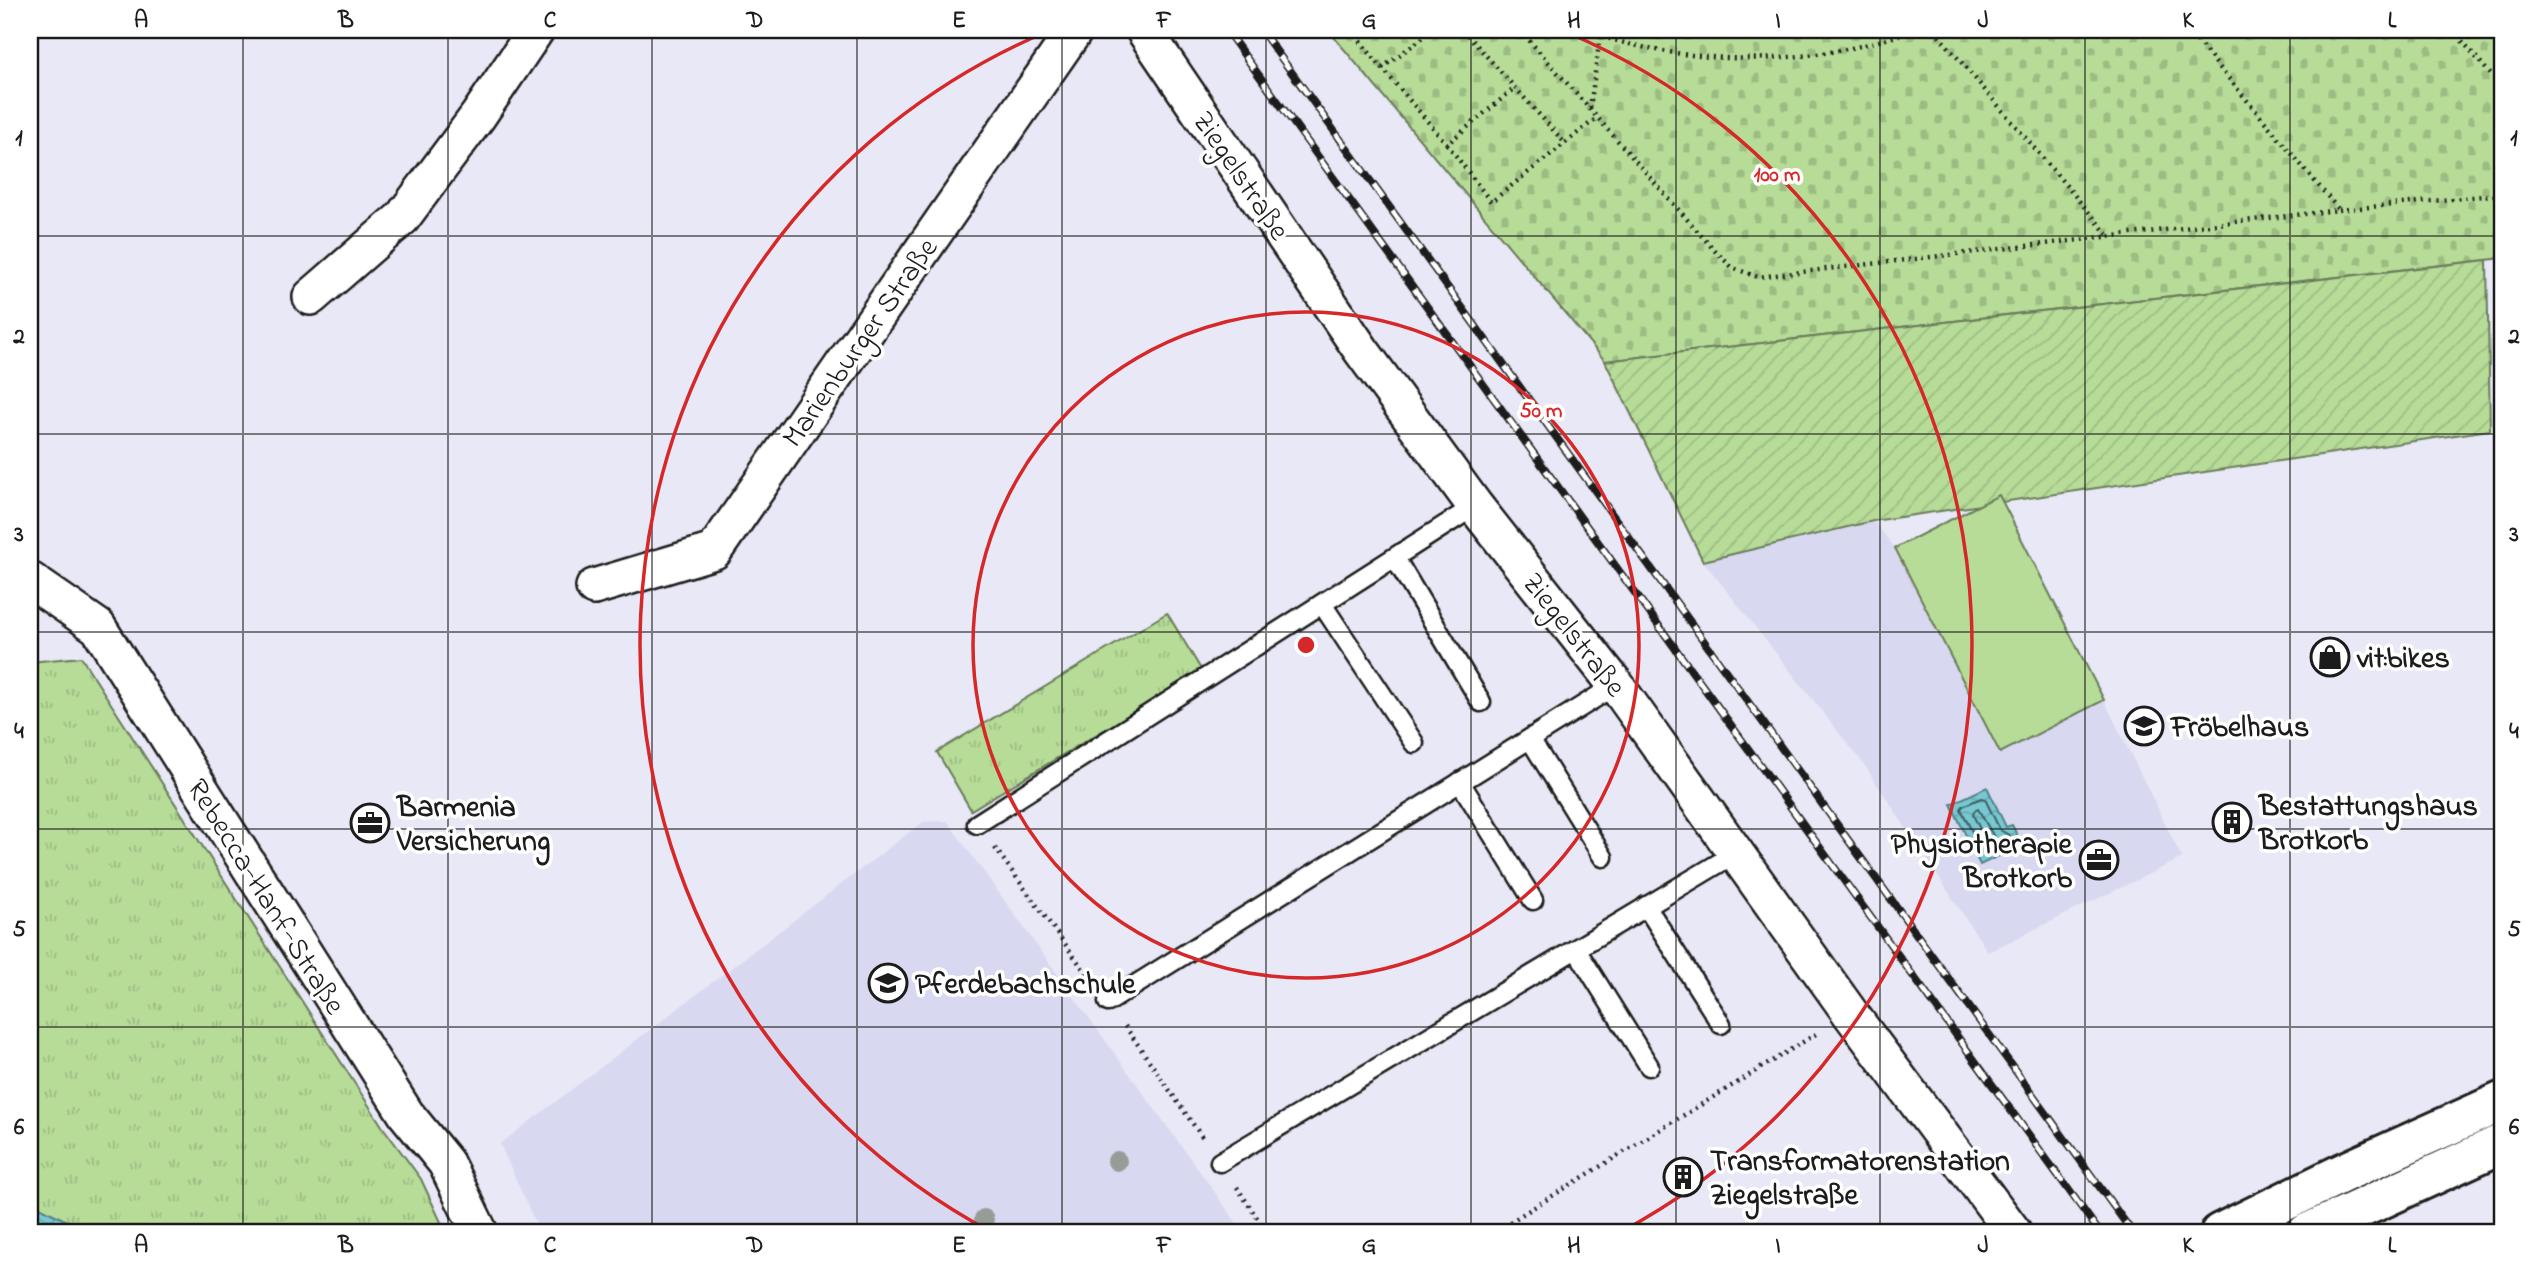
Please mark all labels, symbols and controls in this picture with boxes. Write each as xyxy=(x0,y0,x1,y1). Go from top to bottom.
text: A xyxy=(134,5,148,38)
text: B xyxy=(337,5,354,38)
text: C xyxy=(544,5,557,38)
text: D xyxy=(746,5,763,38)
text: E xyxy=(952,5,966,38)
text: F xyxy=(1156,5,1172,38)
text: G xyxy=(1362,5,1376,38)
text: H xyxy=(1567,5,1581,38)
text: I xyxy=(1775,5,1781,38)
text: J xyxy=(1977,5,1989,38)
text: K xyxy=(2182,5,2194,38)
text: L xyxy=(2388,5,2397,38)
street label: Ziegelstraße xyxy=(1180,103,1299,251)
text: 1 xyxy=(15,123,23,156)
text: 1 xyxy=(2510,123,2518,156)
text: 100 m xyxy=(1754,161,1800,191)
street label: Marienburger Straße xyxy=(773,229,951,458)
text: 2 xyxy=(12,321,25,354)
text: 2 xyxy=(2507,321,2520,354)
text: 50 m xyxy=(1520,397,1562,427)
text: 3 xyxy=(13,519,24,552)
text: 3 xyxy=(2508,519,2519,552)
street label: Ziegelstraße xyxy=(1510,564,1636,708)
centre of rings xyxy=(1294,633,1318,657)
shop icon: vit:bikes xyxy=(2309,636,2351,678)
place label: vit:bikes xyxy=(2356,638,2450,682)
school or university icon: Fröbelhaus xyxy=(2123,705,2165,747)
place label: Fröbelhaus xyxy=(2169,707,2309,751)
text: 4 xyxy=(14,716,24,749)
text: 4 xyxy=(2509,716,2519,749)
street label: Rebecca-Hanf-Straße xyxy=(174,771,355,1025)
place label: Bestattungshaus Brotkorb xyxy=(2257,786,2478,864)
place label: Barmenia Versicherung xyxy=(395,787,550,866)
building icon: Bestattungshaus Brotkorb xyxy=(2211,801,2253,843)
office icon: Barmenia Versicherung xyxy=(349,802,391,844)
place label: Physiotherapie Brotkorb xyxy=(1891,824,2074,902)
office icon: Physiotherapie Brotkorb xyxy=(2078,839,2120,881)
text: 5 xyxy=(12,914,26,947)
text: 5 xyxy=(2507,914,2521,947)
school or university icon: Pferdebachschule xyxy=(867,962,909,1004)
place label: Pferdebachschule xyxy=(915,964,1137,1008)
text: 6 xyxy=(14,1112,25,1145)
text: 6 xyxy=(2509,1112,2520,1145)
place label: Transformatorenstation Ziegelstraße xyxy=(1710,1141,2010,1220)
building icon: Transformatorenstation Ziegelstraße xyxy=(1662,1156,1704,1198)
text: A xyxy=(134,1230,148,1263)
text: B xyxy=(337,1230,354,1263)
text: C xyxy=(544,1230,557,1263)
text: D xyxy=(746,1230,763,1263)
text: E xyxy=(952,1230,966,1263)
text: F xyxy=(1156,1230,1172,1263)
text: G xyxy=(1362,1230,1376,1263)
text: H xyxy=(1567,1230,1581,1263)
text: I xyxy=(1775,1230,1781,1263)
text: J xyxy=(1977,1230,1989,1263)
text: K xyxy=(2182,1230,2194,1263)
text: L xyxy=(2388,1230,2397,1263)

